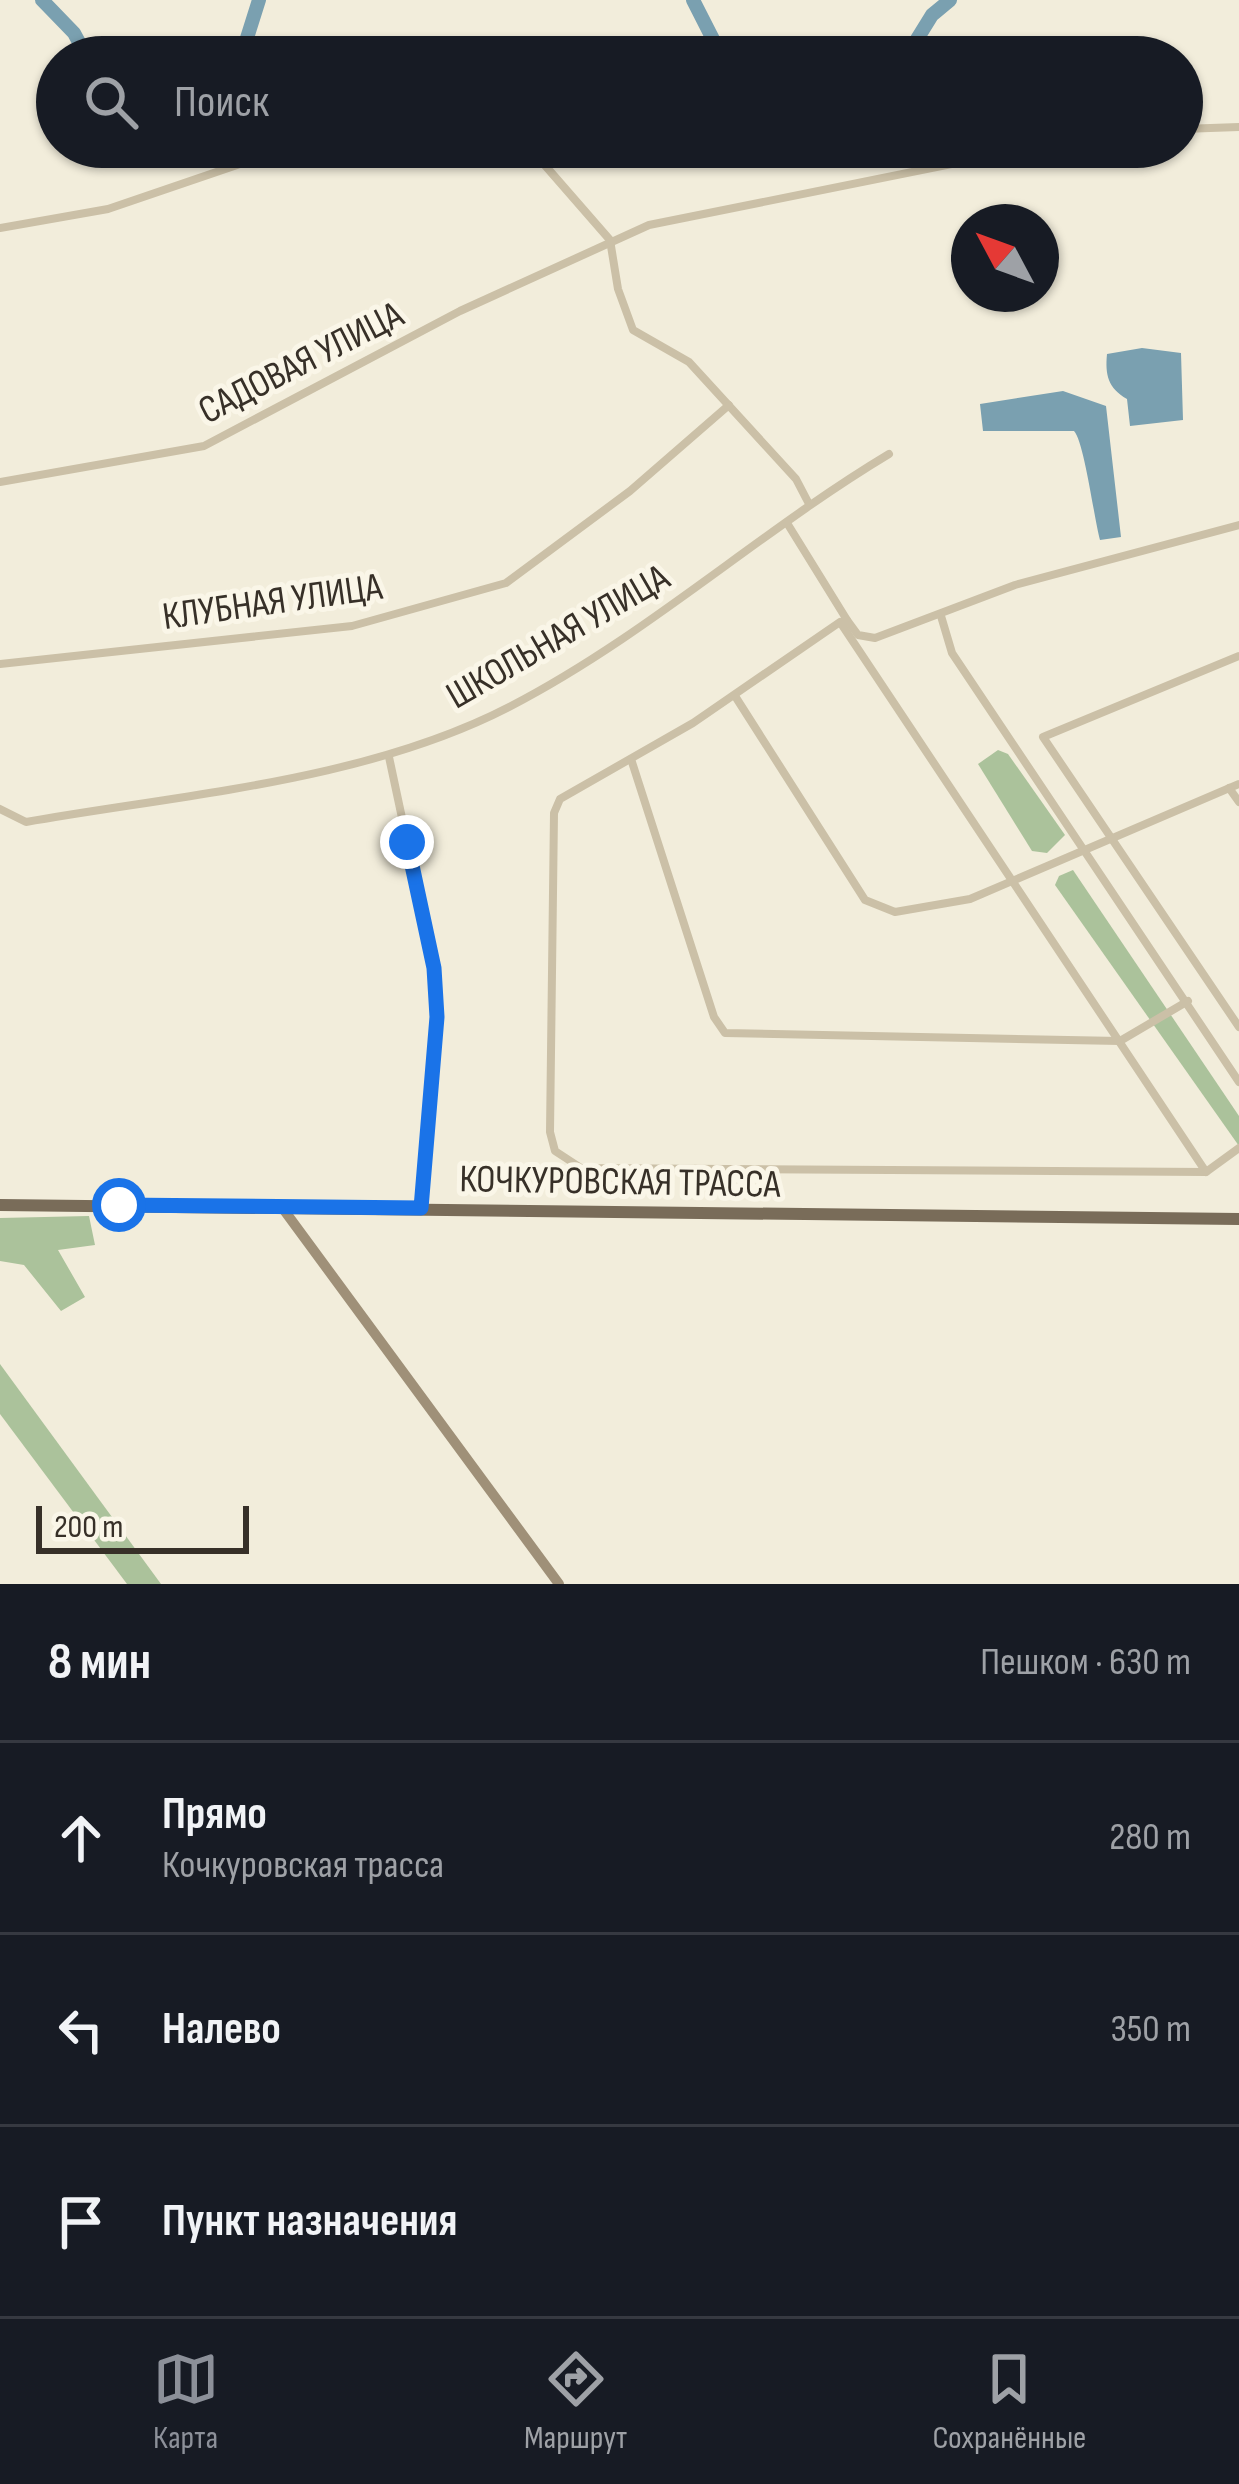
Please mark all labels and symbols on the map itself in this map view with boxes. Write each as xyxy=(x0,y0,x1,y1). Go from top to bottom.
north arrow xyxy=(951,204,1059,312)
street label: САДОВАЯ УЛИЦА xyxy=(191,291,412,435)
street label: ШКОЛЬНАЯ УЛИЦА xyxy=(439,554,678,720)
street label: КЛУБНАЯ УЛИЦА xyxy=(160,564,385,641)
route end xyxy=(380,815,434,869)
street label: КОЧКУРОВСКАЯ ТРАССА xyxy=(459,1156,781,1209)
route start xyxy=(92,1178,146,1232)
scale bar xyxy=(36,1500,249,1553)

